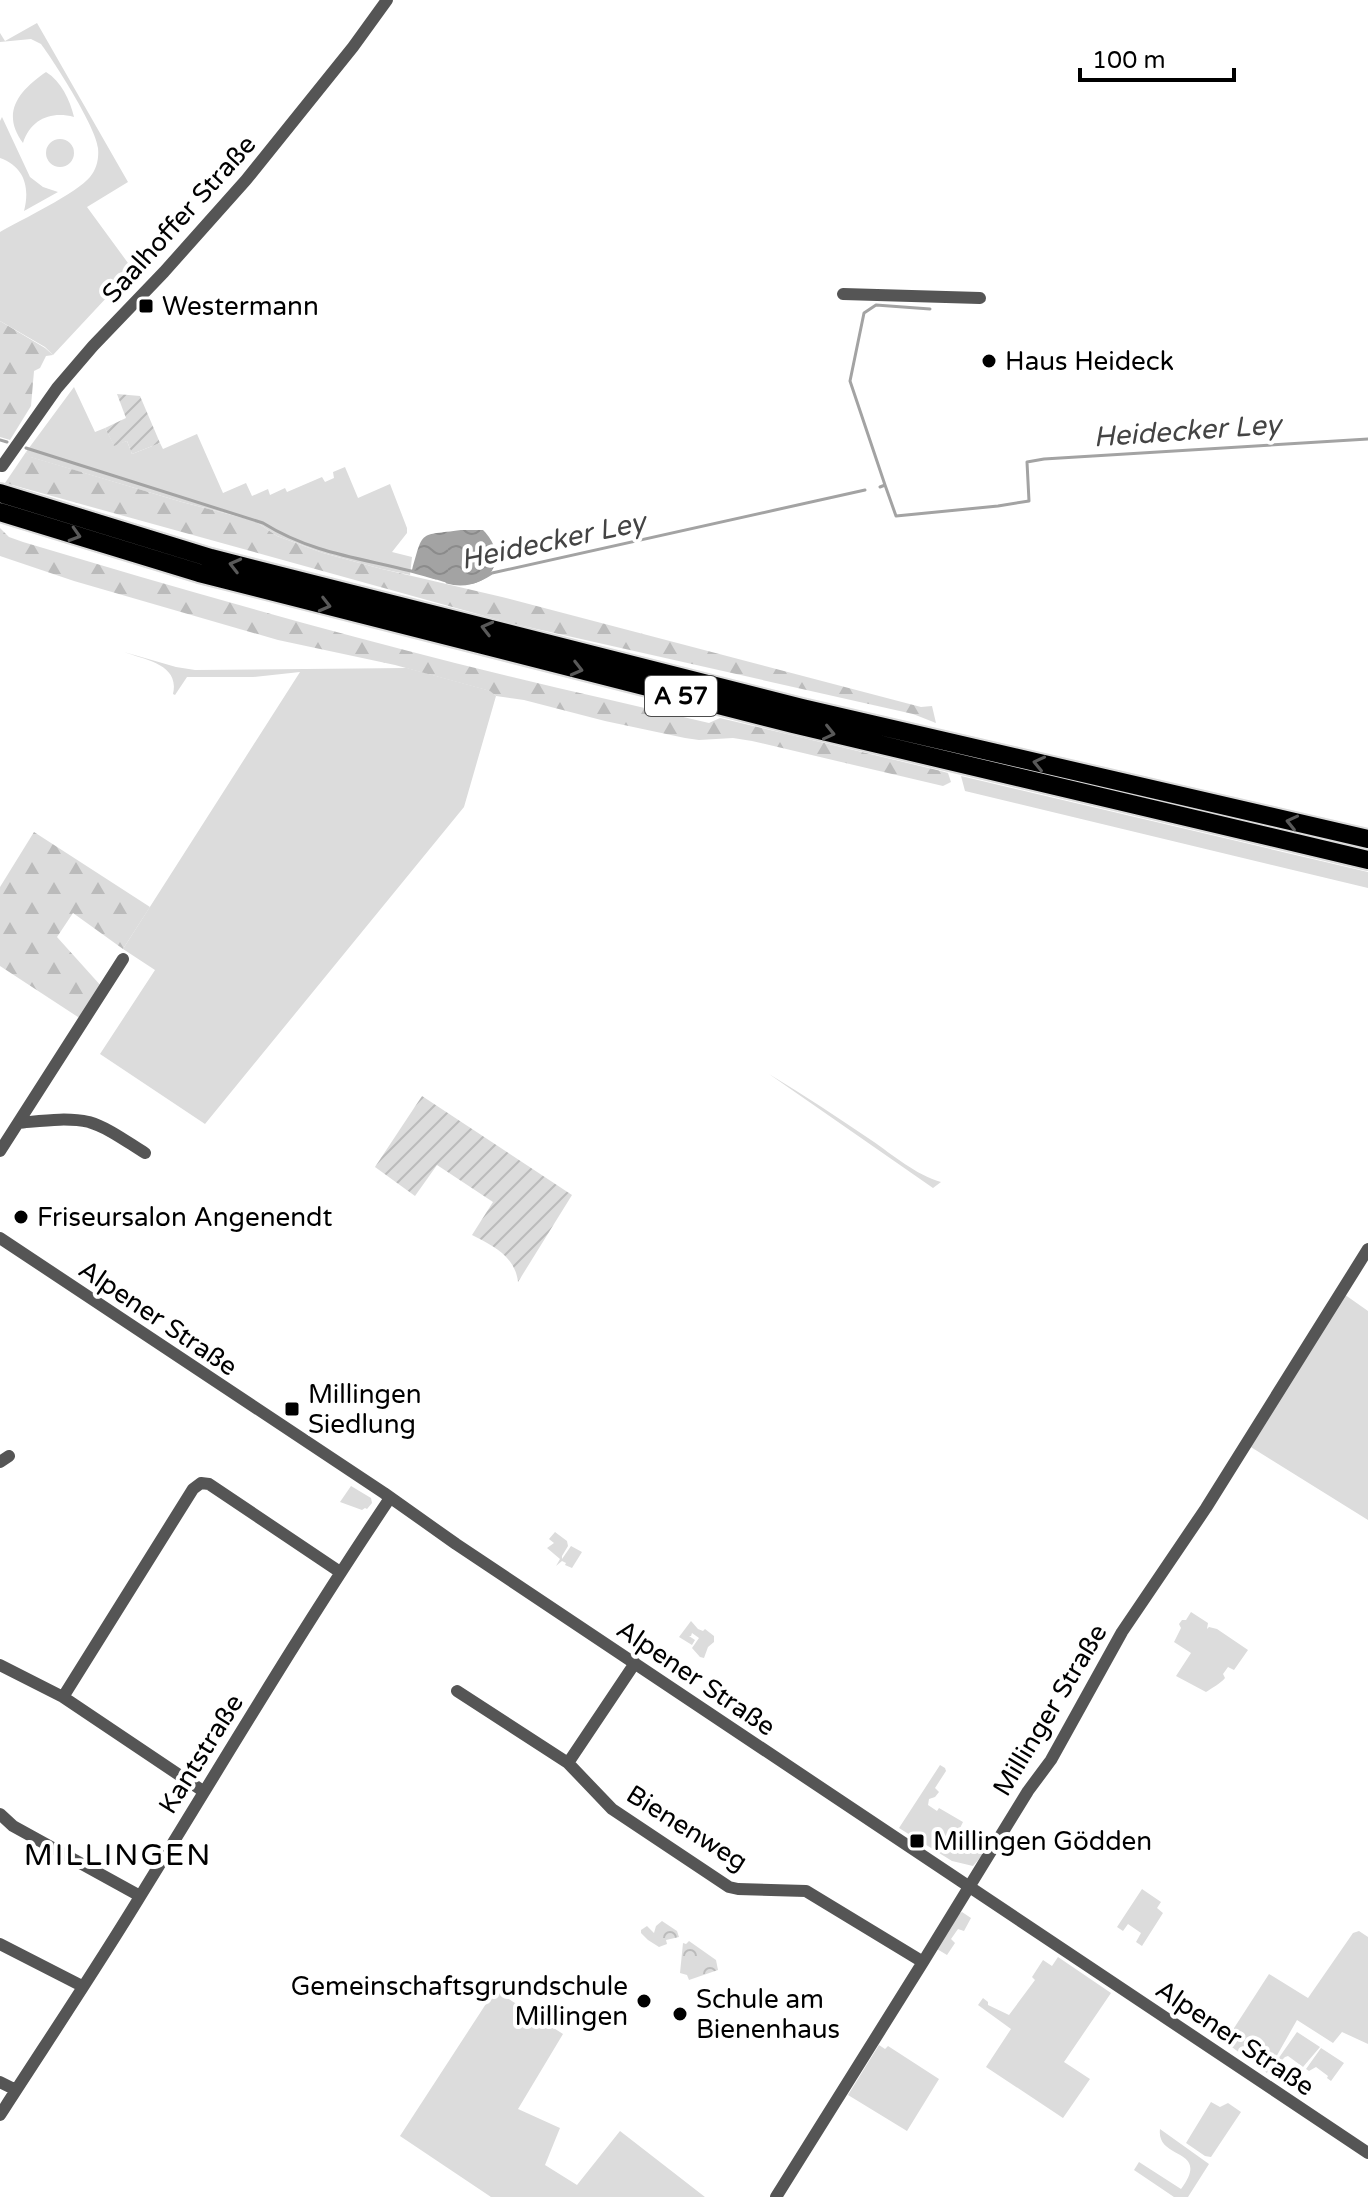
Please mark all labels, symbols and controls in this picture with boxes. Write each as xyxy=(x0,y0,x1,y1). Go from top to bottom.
scale bar xyxy=(1080,32,1234,82)
text: 100 m xyxy=(1092,46,1166,75)
street label: Saalhoffer Straße xyxy=(96,129,262,309)
place label: Westermann xyxy=(162,291,319,322)
marker: Westermann xyxy=(137,297,155,315)
place label: Haus Heideck xyxy=(1005,346,1174,377)
marker: Haus Heideck xyxy=(980,352,998,370)
water label: Heidecker Ley xyxy=(1092,407,1285,455)
water label: Heidecker Ley xyxy=(458,504,651,577)
one-way arrow xyxy=(67,526,81,542)
one-way arrow xyxy=(229,557,242,574)
one-way arrow xyxy=(317,595,331,612)
one-way arrow xyxy=(481,621,494,638)
one-way arrow xyxy=(569,660,583,677)
road number: A 57 xyxy=(645,676,717,716)
one-way arrow xyxy=(822,723,835,740)
one-way arrow xyxy=(1032,755,1046,772)
one-way arrow xyxy=(1286,814,1299,831)
place label: Friseursalon Angenendt xyxy=(37,1202,332,1233)
marker: Friseursalon Angenendt xyxy=(12,1208,30,1226)
street label: Alpener Straße xyxy=(73,1254,243,1382)
place label: Millingen Siedlung xyxy=(308,1379,422,1440)
marker: Millingen Siedlung xyxy=(283,1400,301,1418)
street label: Alpener Straße xyxy=(611,1614,781,1742)
street label: Millinger Straße xyxy=(987,1618,1113,1802)
street label: Kantstraße xyxy=(152,1689,250,1819)
street label: Bienenweg xyxy=(621,1779,753,1877)
place label: Millingen Gödden xyxy=(933,1826,1152,1857)
marker: Millingen Gödden xyxy=(908,1832,926,1850)
district label: MILLINGEN xyxy=(24,1837,212,1874)
place label: Gemeinschaftsgrundschule Millingen xyxy=(291,1971,628,2032)
street label: Alpener Straße xyxy=(1150,1974,1320,2102)
place label: Schule am Bienenhaus xyxy=(696,1984,840,2045)
marker: Gemeinschaftsgrundschule Millingen xyxy=(635,1992,653,2010)
marker: Schule am Bienenhaus xyxy=(671,2005,689,2023)

